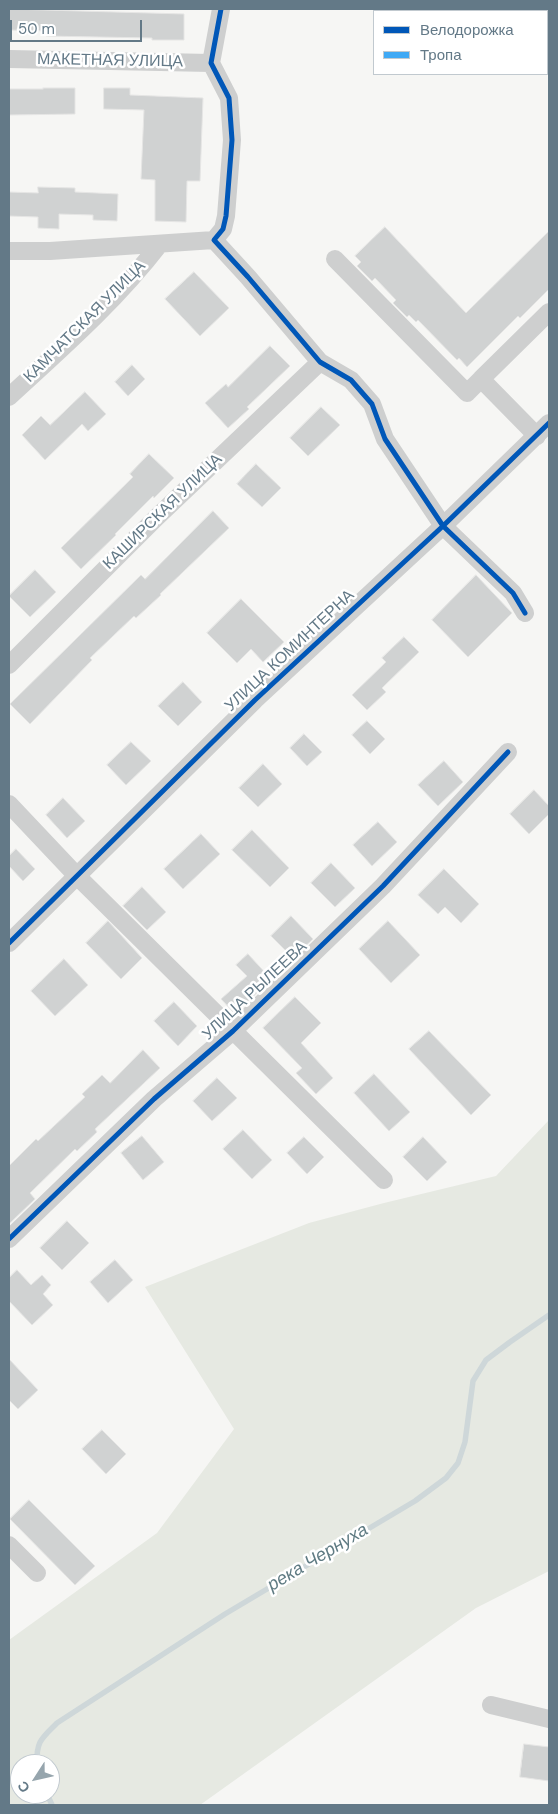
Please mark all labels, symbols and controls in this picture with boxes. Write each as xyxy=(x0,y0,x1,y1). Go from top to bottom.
scale bar xyxy=(12,10,145,42)
legend xyxy=(373,10,548,75)
text: 50 m xyxy=(18,19,55,39)
text: Велодорожка xyxy=(420,20,514,40)
text: Тропа xyxy=(420,45,461,65)
street label: МАКЕТНАЯ УЛИЦА xyxy=(37,50,183,72)
street label: КАМЧАТСКАЯ УЛИЦА xyxy=(20,257,150,387)
street label: КАШИРСКАЯ УЛИЦА xyxy=(99,450,227,574)
street label: УЛИЦА КОМИНТЕРНА xyxy=(221,586,359,716)
street label: УЛИЦА РЫЛЕЕВА xyxy=(199,938,311,1044)
water label: река Чернуха xyxy=(264,1520,372,1596)
north arrow xyxy=(10,1754,60,1804)
text: С xyxy=(13,1778,34,1796)

